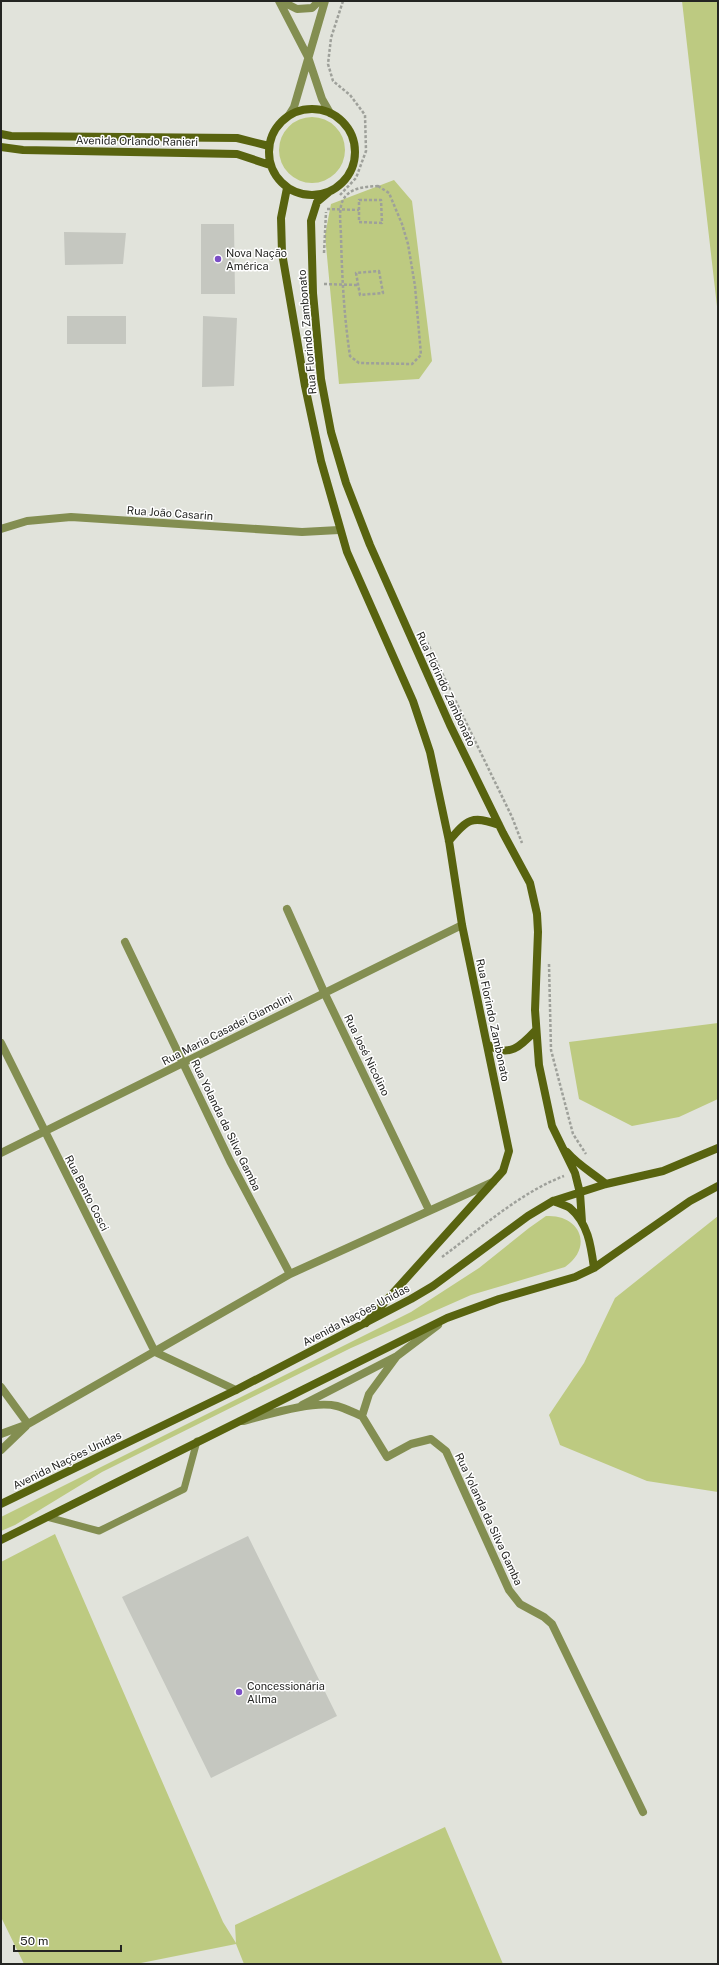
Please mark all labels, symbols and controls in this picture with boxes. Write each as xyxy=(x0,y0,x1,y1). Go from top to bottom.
street label: Avenida Orlando Ranieri xyxy=(76,134,198,148)
place label: Nova Nação América xyxy=(226,247,287,272)
marker: Nova Nação América xyxy=(213,254,223,264)
street label: Rua Florindo Zambonato xyxy=(296,269,318,395)
street label: Rua João Casarin xyxy=(126,504,214,522)
street label: Rua Florindo Zambonato xyxy=(414,630,478,748)
street label: Rua Florindo Zambonato xyxy=(474,958,512,1082)
street label: Rua Maria Casadei Giamolini xyxy=(160,991,294,1067)
street label: Rua José Nicolino xyxy=(342,1012,392,1098)
street label: Rua Yolanda da Silva Gamba xyxy=(189,1057,263,1193)
street label: Rua Bento Cosci xyxy=(63,1153,111,1233)
street label: Avenida Nações Unidas xyxy=(301,1282,412,1349)
street label: Avenida Nações Unidas xyxy=(11,1428,124,1492)
street label: Rua Yolanda da Silva Gamba xyxy=(453,1451,525,1587)
place label: Concessionária Allma xyxy=(247,1680,325,1705)
marker: Concessionária Allma xyxy=(234,1687,244,1697)
scale bar xyxy=(14,1927,121,1953)
text: 50 m xyxy=(20,1934,48,1948)

